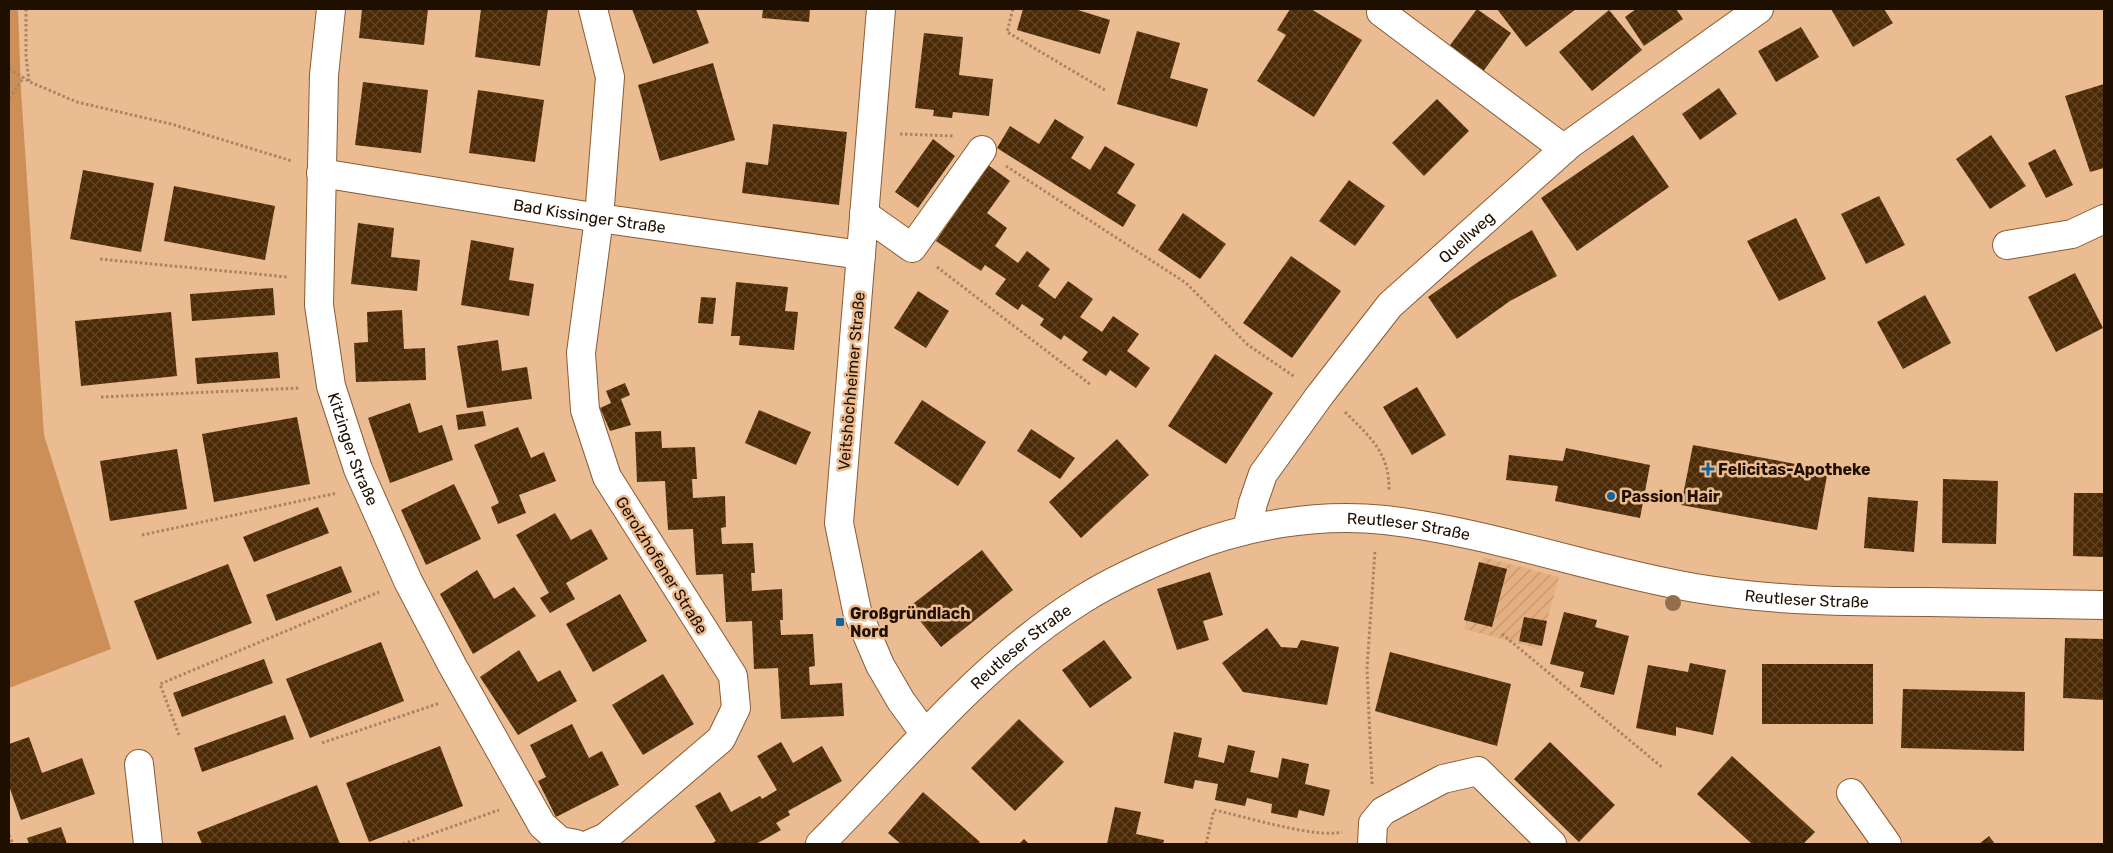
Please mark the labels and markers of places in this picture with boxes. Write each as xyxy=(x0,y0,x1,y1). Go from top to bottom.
place label: Felicitas-Apotheke xyxy=(1718,460,1871,479)
marker: Felicitas-Apotheke xyxy=(1702,463,1714,475)
place label: Passion Hair xyxy=(1621,487,1721,506)
marker: Passion Hair xyxy=(1605,490,1617,502)
place label: Großgründlach Nord xyxy=(850,604,971,641)
marker: Großgründlach Nord xyxy=(834,616,846,628)

